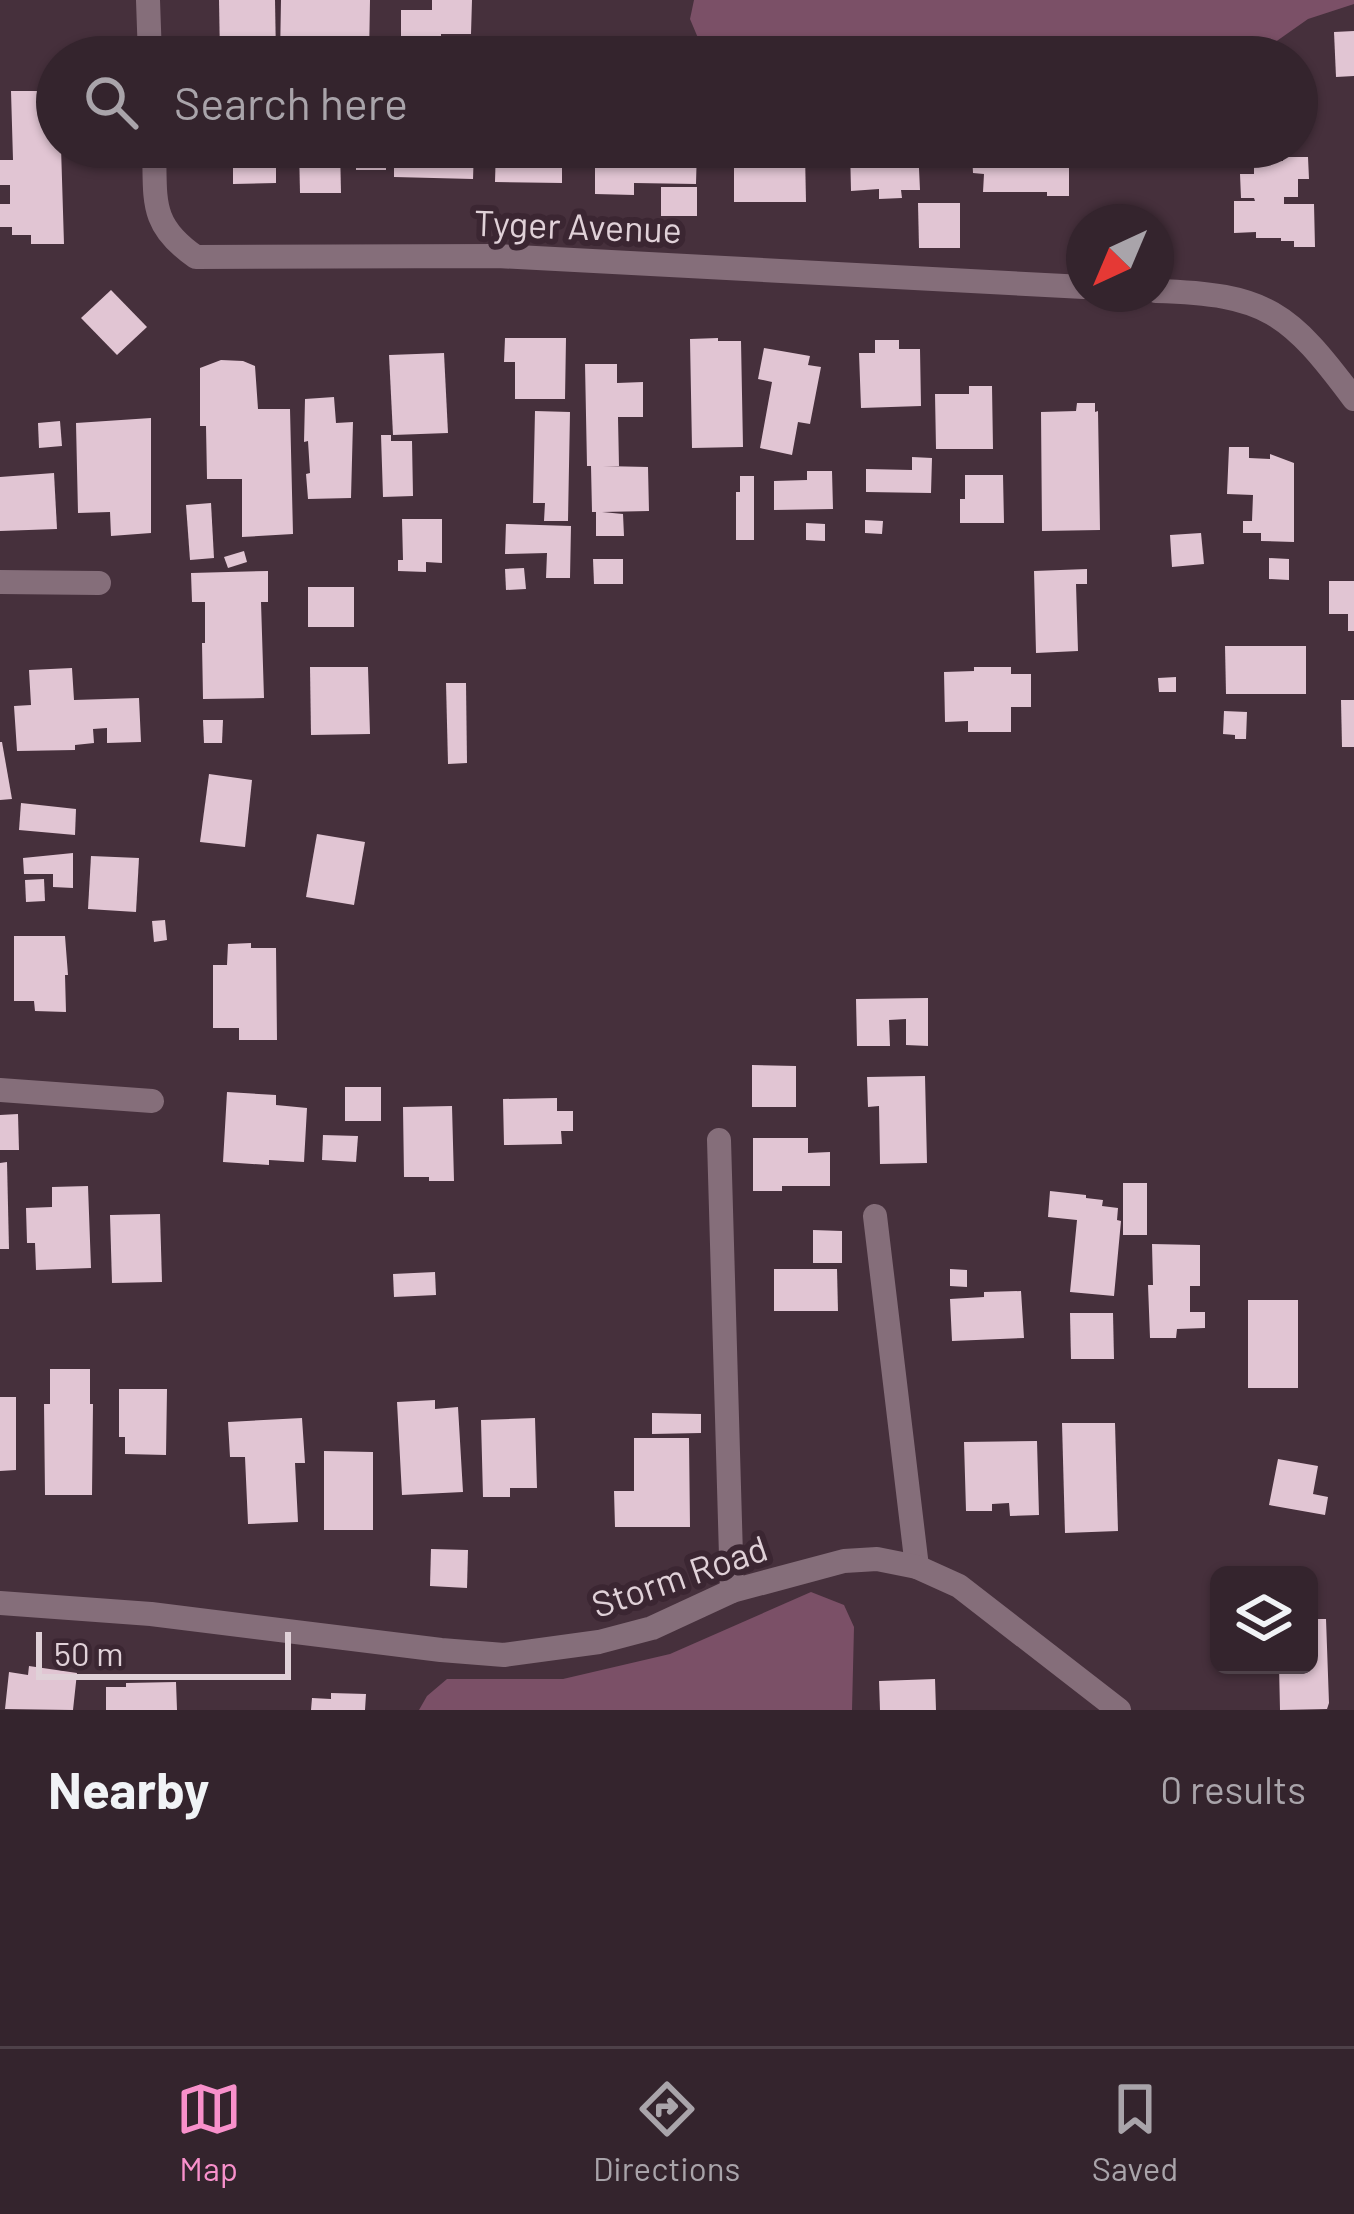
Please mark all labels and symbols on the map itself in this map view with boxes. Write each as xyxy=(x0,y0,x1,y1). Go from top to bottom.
street label: Tyger Avenue xyxy=(473,200,683,250)
north arrow xyxy=(1066,204,1174,312)
street label: Storm Road xyxy=(586,1525,772,1625)
scale bar xyxy=(36,1626,291,1679)

